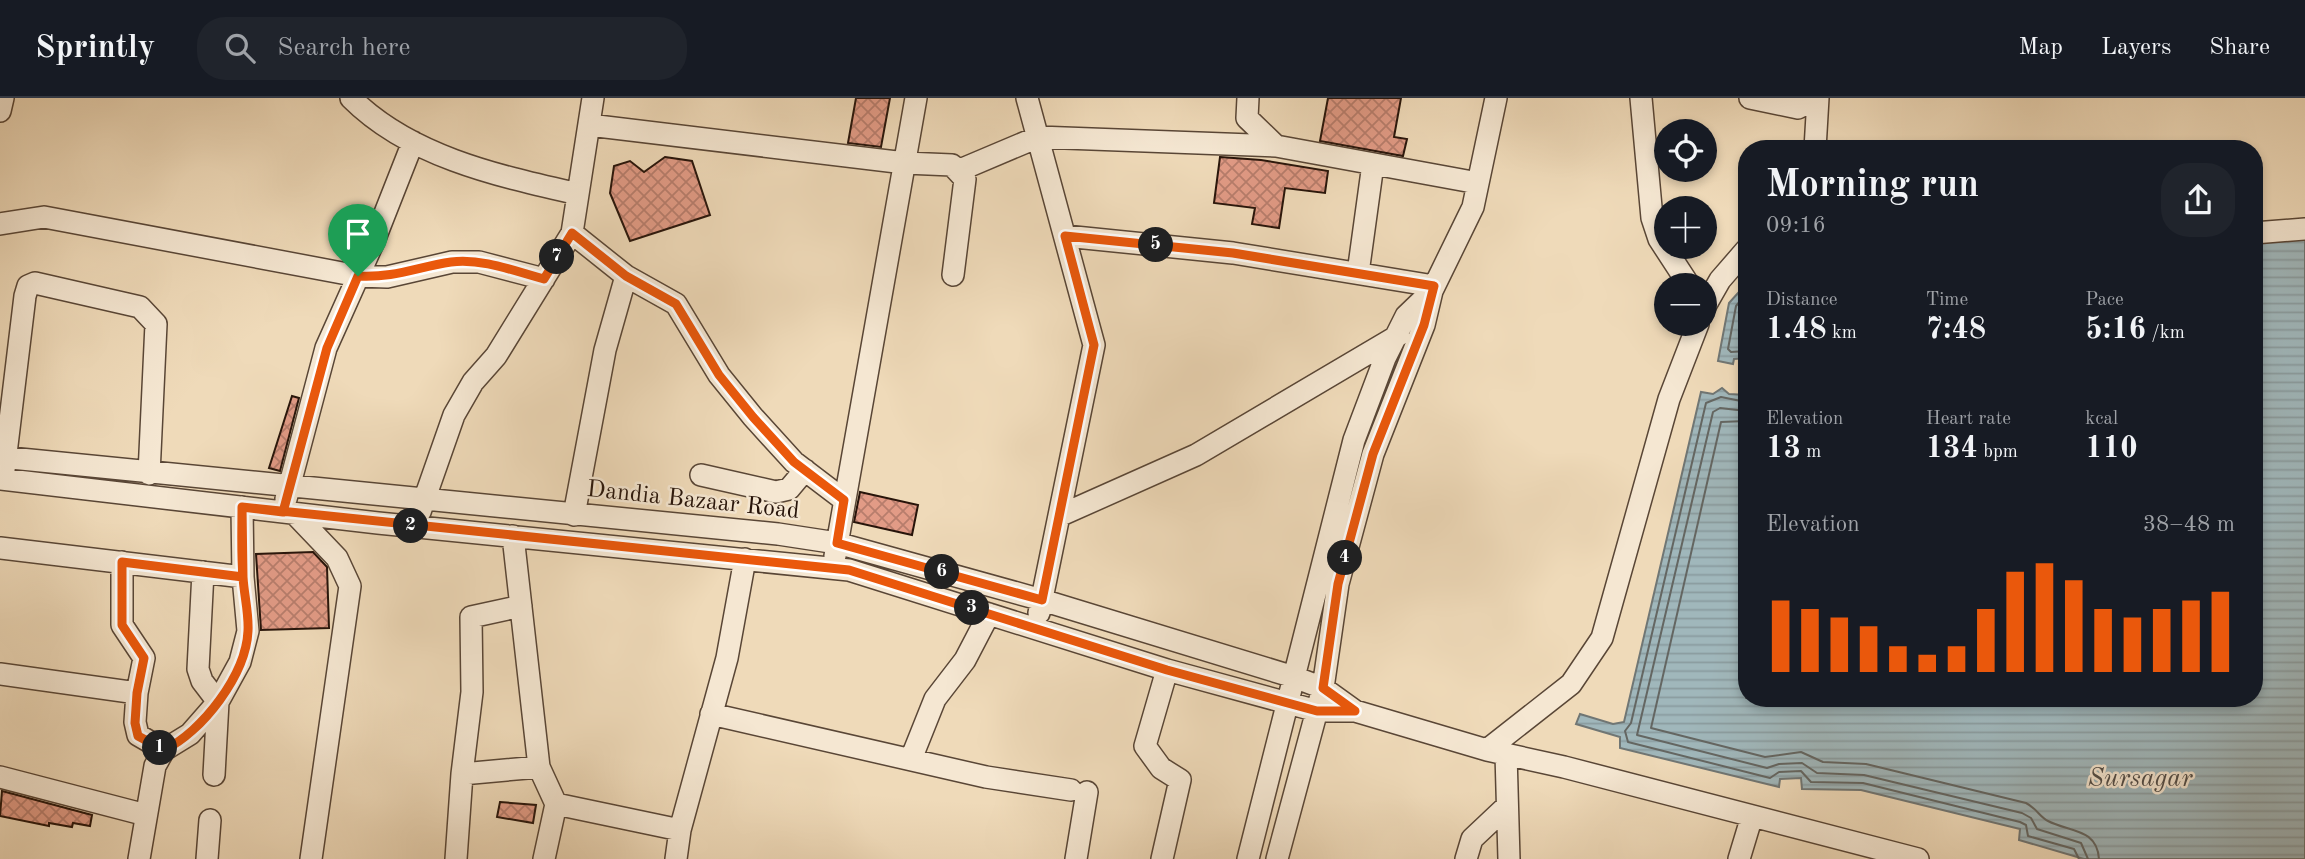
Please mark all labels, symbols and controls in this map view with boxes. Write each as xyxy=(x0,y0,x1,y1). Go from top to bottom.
search box xyxy=(197,17,687,80)
icon: search xyxy=(221,29,259,67)
text: Sprintly xyxy=(35,32,155,65)
text: Search here xyxy=(277,35,410,61)
text: Map xyxy=(2019,36,2063,60)
text: Layers xyxy=(2101,36,2171,60)
text: Share xyxy=(2209,36,2270,60)
map controls xyxy=(1654,119,1717,336)
button: locate xyxy=(1654,119,1717,182)
button: share xyxy=(2161,163,2235,237)
text: Morning run xyxy=(1766,167,1979,205)
button: + xyxy=(1654,196,1717,259)
pin xyxy=(328,204,388,276)
text: 09:16 xyxy=(1766,214,1826,237)
icon: arrive xyxy=(339,215,377,253)
pin: 5 xyxy=(1138,228,1174,262)
text: 5 xyxy=(1150,235,1161,254)
pin: 7 xyxy=(540,240,574,274)
text: 7 xyxy=(551,247,562,266)
button: − xyxy=(1654,273,1717,336)
text: Distance xyxy=(1766,291,1838,310)
text: Time xyxy=(1926,291,1968,310)
text: Pace xyxy=(2085,291,2124,310)
text: 1.48 xyxy=(1766,315,1827,345)
text: 7:48 xyxy=(1926,315,1986,345)
text: 5:16 xyxy=(2085,315,2146,345)
text: km xyxy=(1827,324,1857,343)
text: /km xyxy=(2146,324,2185,343)
text: Elevation xyxy=(1766,410,1843,429)
text: Heart rate xyxy=(1926,410,2011,429)
text: kcal xyxy=(2085,410,2118,429)
text: 13 xyxy=(1766,434,1801,464)
text: 134 xyxy=(1926,434,1978,464)
text: 110 xyxy=(2085,434,2138,464)
text: m xyxy=(1801,443,1821,462)
text: bpm xyxy=(1978,443,2018,462)
street label: Dandia Bazaar Road xyxy=(585,478,801,524)
pin: 2 xyxy=(394,508,428,544)
text: Elevation xyxy=(1766,513,1860,536)
text: 38–48 m xyxy=(2143,513,2235,536)
text: 2 xyxy=(405,516,416,535)
pin: 4 xyxy=(1328,540,1362,575)
text: 4 xyxy=(1339,548,1350,567)
pin: 6 xyxy=(925,554,960,589)
text: 6 xyxy=(936,562,947,581)
pin: 3 xyxy=(954,590,990,626)
text: 3 xyxy=(966,598,977,617)
pin: 1 xyxy=(142,730,178,766)
text: 1 xyxy=(154,738,165,757)
water label: Sursagar xyxy=(2088,766,2193,792)

